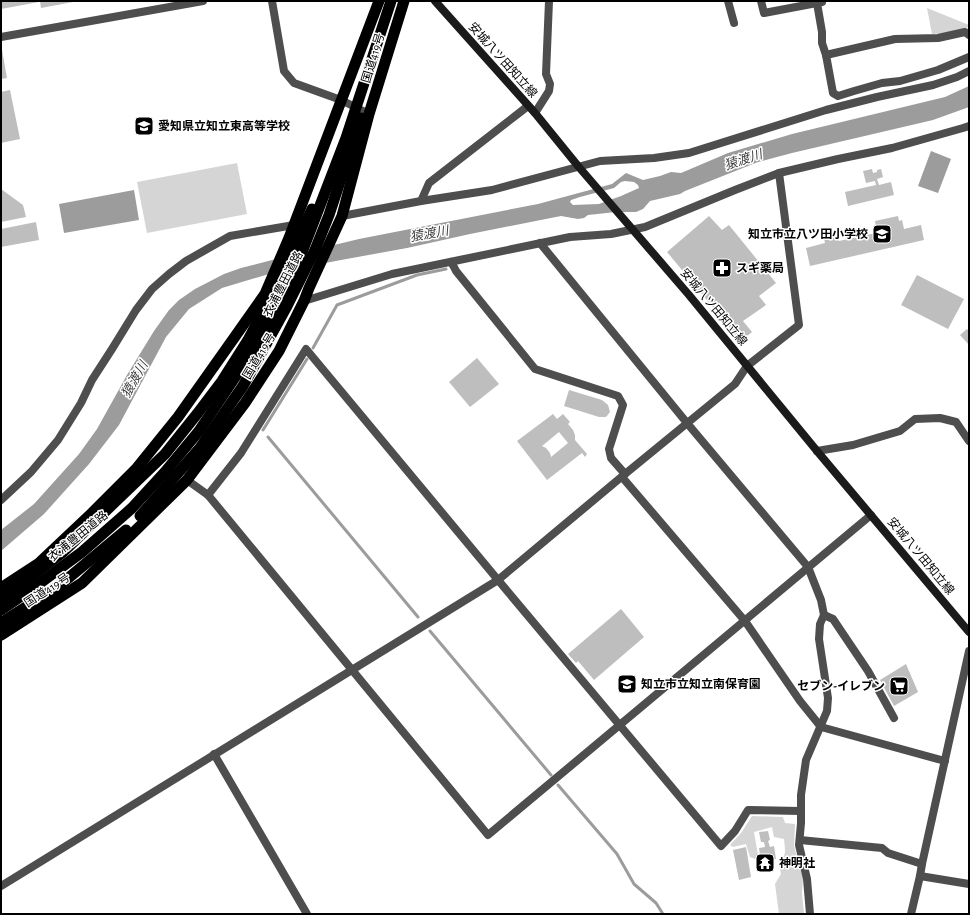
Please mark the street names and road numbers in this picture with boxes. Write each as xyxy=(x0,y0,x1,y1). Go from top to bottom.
street label: 安城八ツ田知立線 xyxy=(466,20,540,100)
street label: 国道419号 xyxy=(359,31,386,84)
street label: 衣浦豊田道路 xyxy=(260,249,305,319)
street label: 安城八ツ田知立線 xyxy=(679,266,750,348)
street label: 国道419号 xyxy=(240,330,277,381)
street label: 衣浦豊田道路 xyxy=(46,508,110,563)
street label: 安城八ツ田知立線 xyxy=(886,515,957,597)
street label: 国道419号 xyxy=(22,570,72,609)

